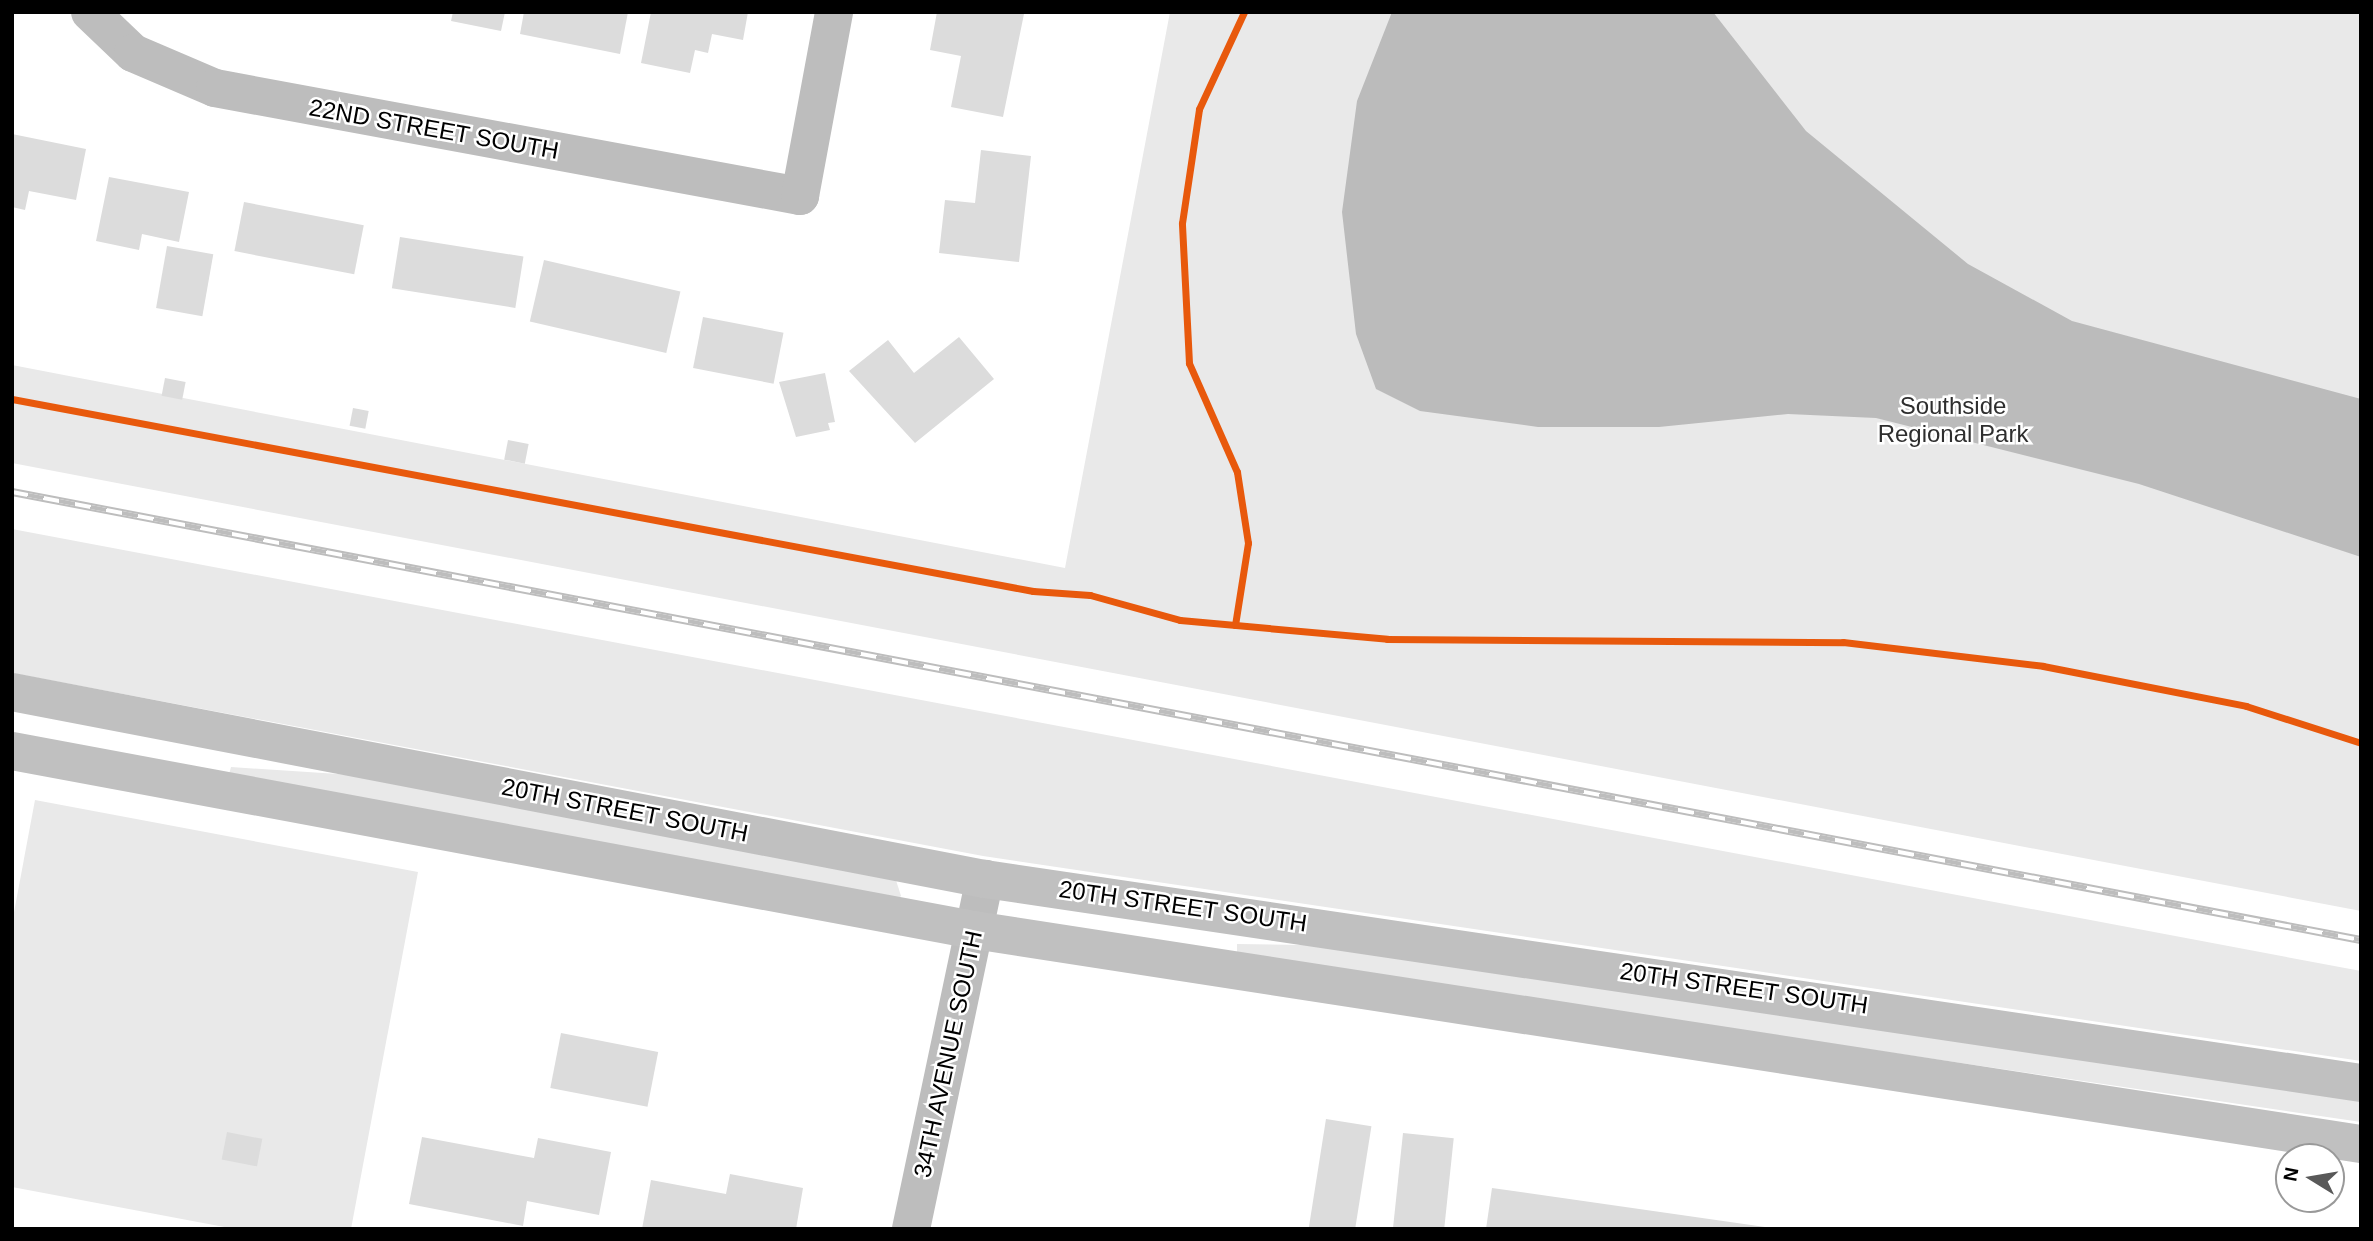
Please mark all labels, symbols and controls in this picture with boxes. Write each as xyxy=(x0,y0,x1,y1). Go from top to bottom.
street label: 22ND STREET SOUTH xyxy=(307,93,561,165)
park label: Southside Regional Park xyxy=(1878,392,2028,448)
street label: 20TH STREET SOUTH xyxy=(499,772,751,848)
street label: 20TH STREET SOUTH xyxy=(1057,874,1309,938)
street label: 34TH AVENUE SOUTH xyxy=(908,927,988,1181)
street label: 20TH STREET SOUTH xyxy=(1618,956,1870,1020)
north arrow xyxy=(2275,1143,2345,1213)
text: N xyxy=(2279,1166,2302,1183)

